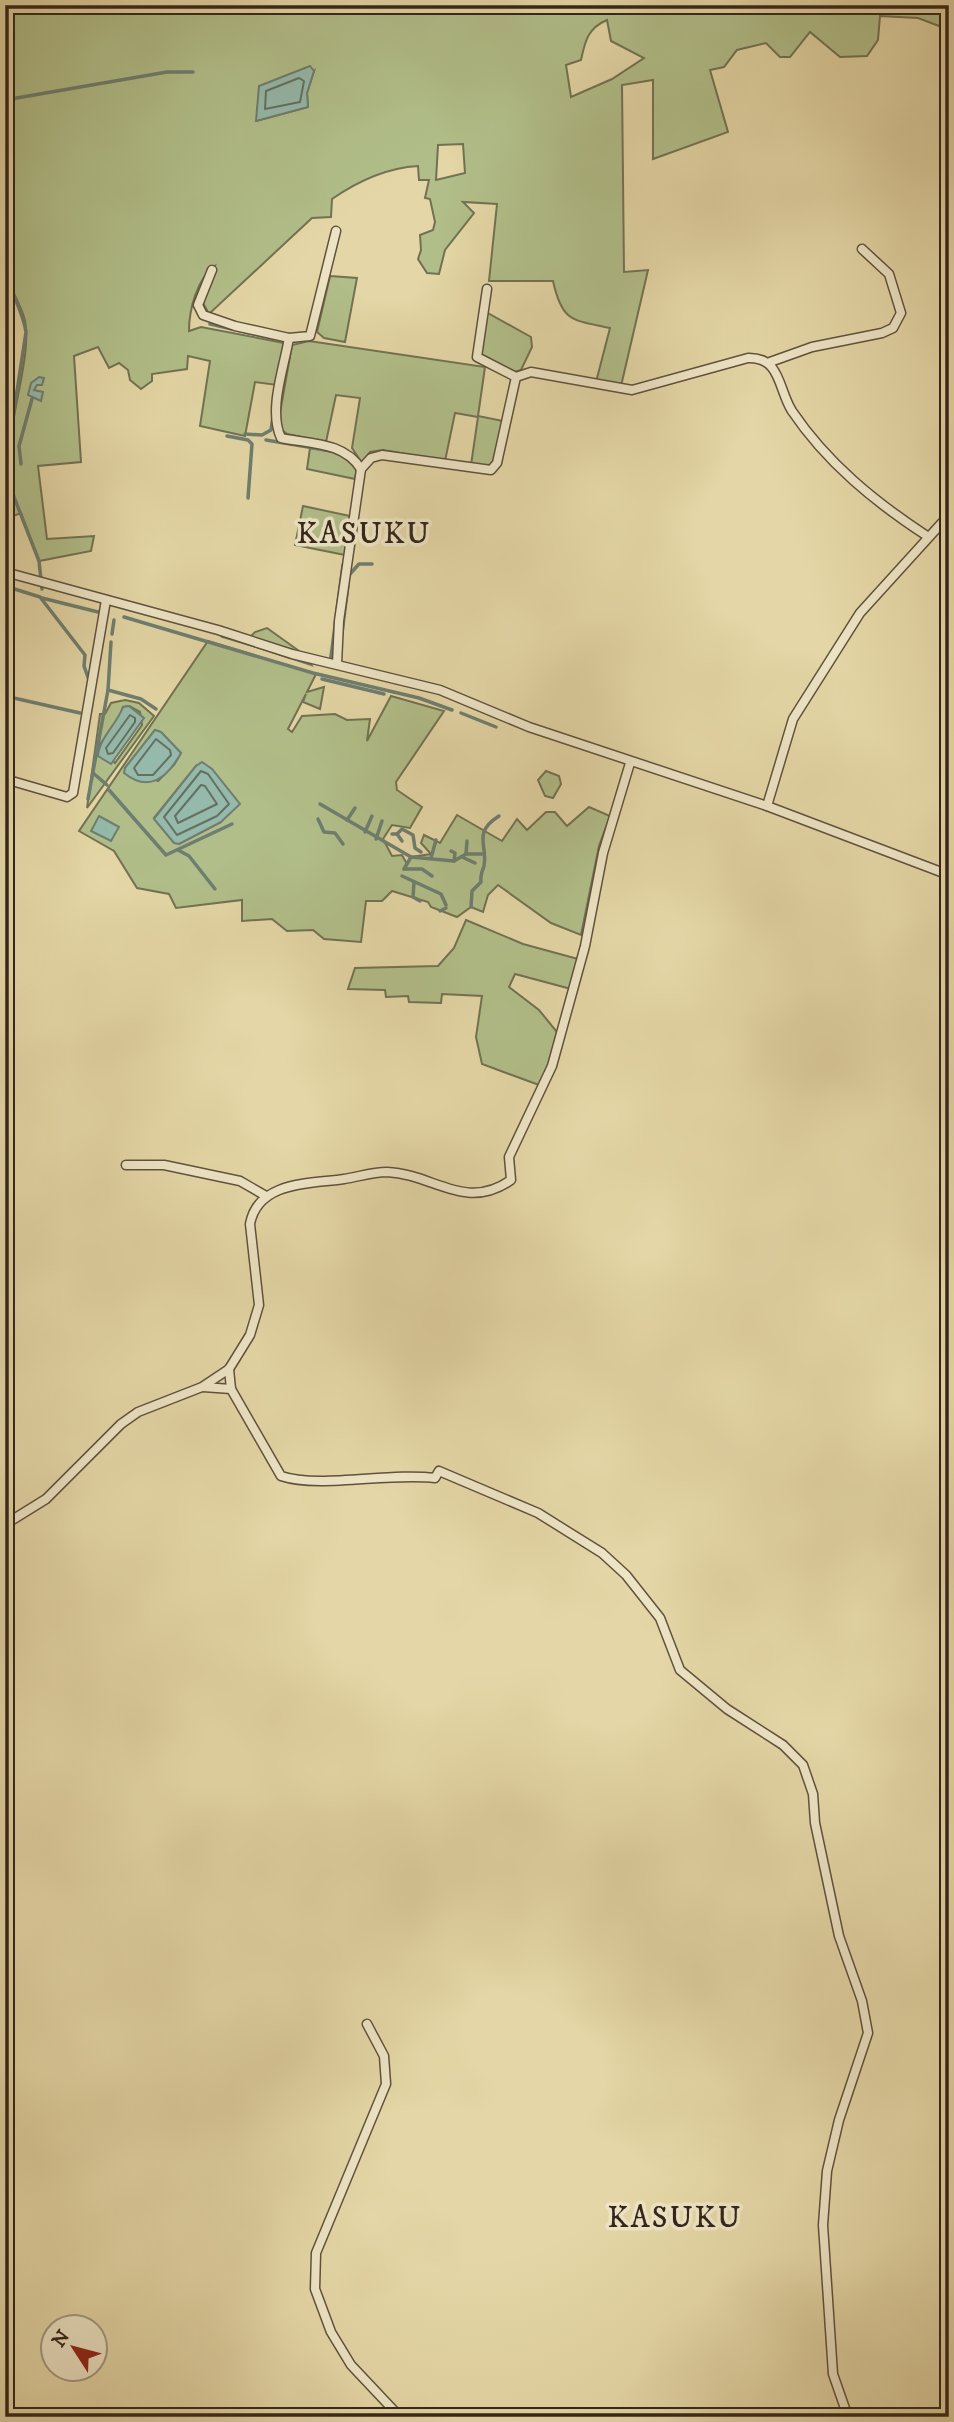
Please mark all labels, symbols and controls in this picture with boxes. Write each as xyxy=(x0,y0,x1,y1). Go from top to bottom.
district label: KASUKU xyxy=(296,516,432,553)
district label: KASUKU xyxy=(607,2200,743,2237)
north arrow xyxy=(38,2314,108,2384)
text: N xyxy=(48,2325,76,2352)

